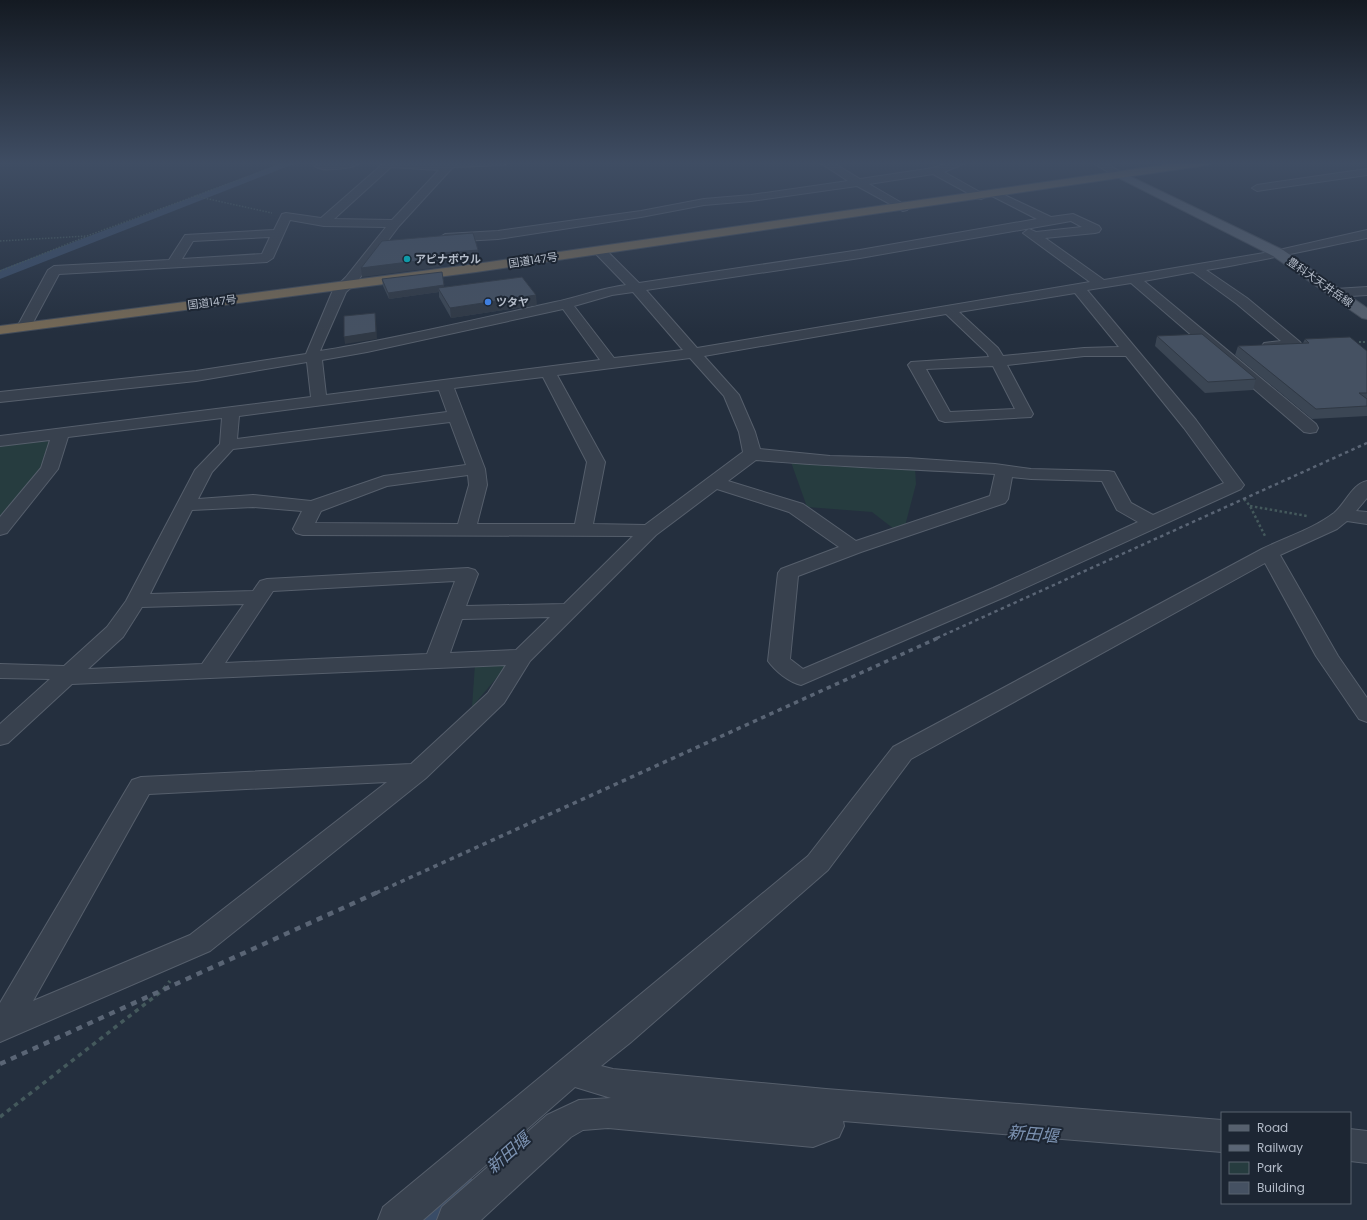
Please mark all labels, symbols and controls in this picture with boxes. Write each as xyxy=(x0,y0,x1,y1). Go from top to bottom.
street label: 国道147号 xyxy=(507,249,559,271)
place label: アピナボウル xyxy=(415,251,481,267)
street label: 豊科大天井岳線 xyxy=(1284,253,1356,311)
marker: アピナボウル xyxy=(402,254,412,264)
street label: 国道147号 xyxy=(186,291,238,313)
place label: ツタヤ xyxy=(496,294,529,310)
marker: ツタヤ xyxy=(483,297,493,307)
legend xyxy=(1221,1112,1351,1204)
text: Road xyxy=(1257,1119,1288,1136)
water label: 新田堰 xyxy=(1007,1120,1062,1148)
water label: 新田堰 xyxy=(481,1125,537,1179)
text: Railway xyxy=(1257,1139,1303,1156)
text: Park xyxy=(1257,1159,1284,1176)
text: Building xyxy=(1257,1179,1305,1196)

